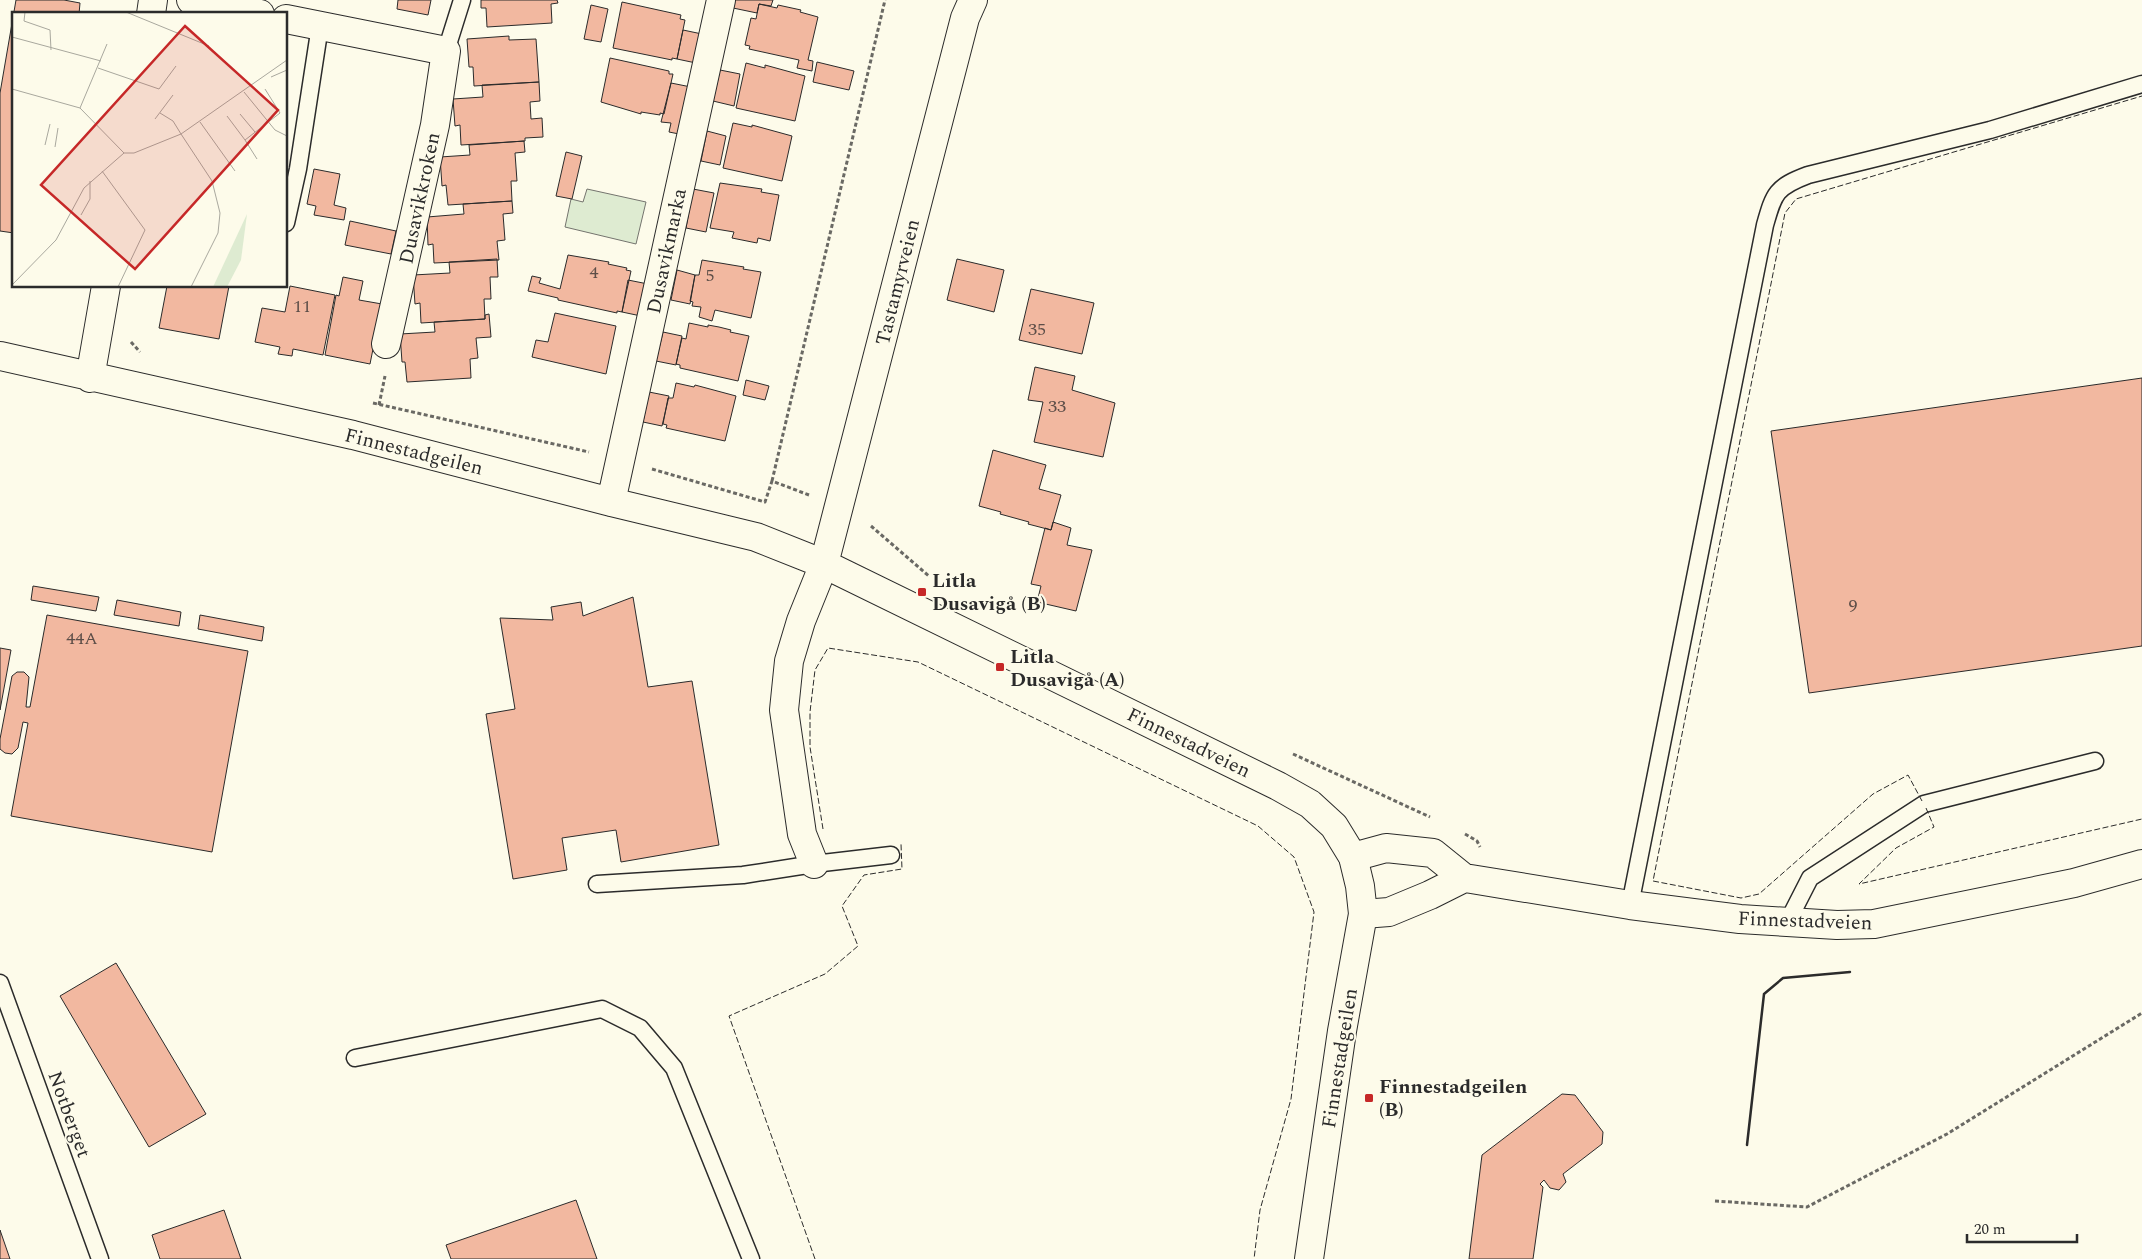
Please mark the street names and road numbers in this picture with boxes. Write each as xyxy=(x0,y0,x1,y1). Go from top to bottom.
street label: Dusavikkroken xyxy=(391,130,449,267)
street label: Dusavikmarka xyxy=(639,185,695,317)
street label: Tastamyrveien xyxy=(868,216,928,349)
street label: Finnestadgeilen xyxy=(341,420,486,484)
street label: Finnestadveien xyxy=(1121,700,1256,786)
street label: Finnestadveien xyxy=(1737,904,1873,938)
street label: Finnestadgeilen xyxy=(1314,986,1366,1130)
street label: Notberget xyxy=(40,1067,99,1162)

